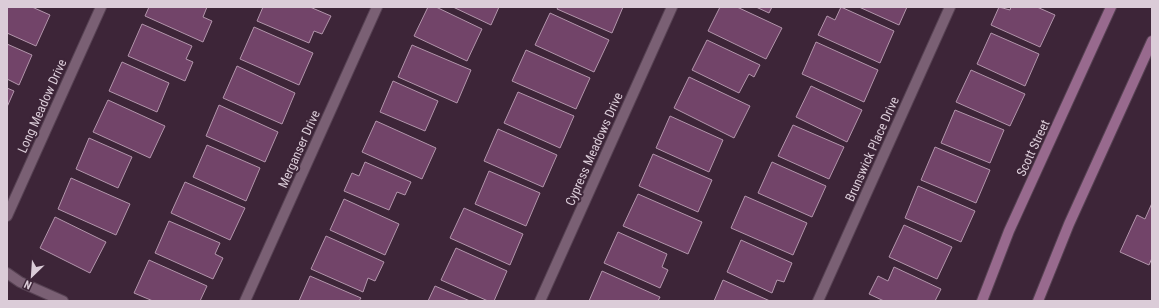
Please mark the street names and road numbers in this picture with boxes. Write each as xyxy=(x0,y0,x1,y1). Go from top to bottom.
street label: Long Meadow Drive xyxy=(15,57,69,155)
street label: Cypress Meadows Drive xyxy=(562,90,626,208)
street label: Brunswick Place Drive xyxy=(842,94,902,204)
street label: Merganser Drive xyxy=(275,108,323,190)
street label: Scott Street xyxy=(1013,117,1053,179)

